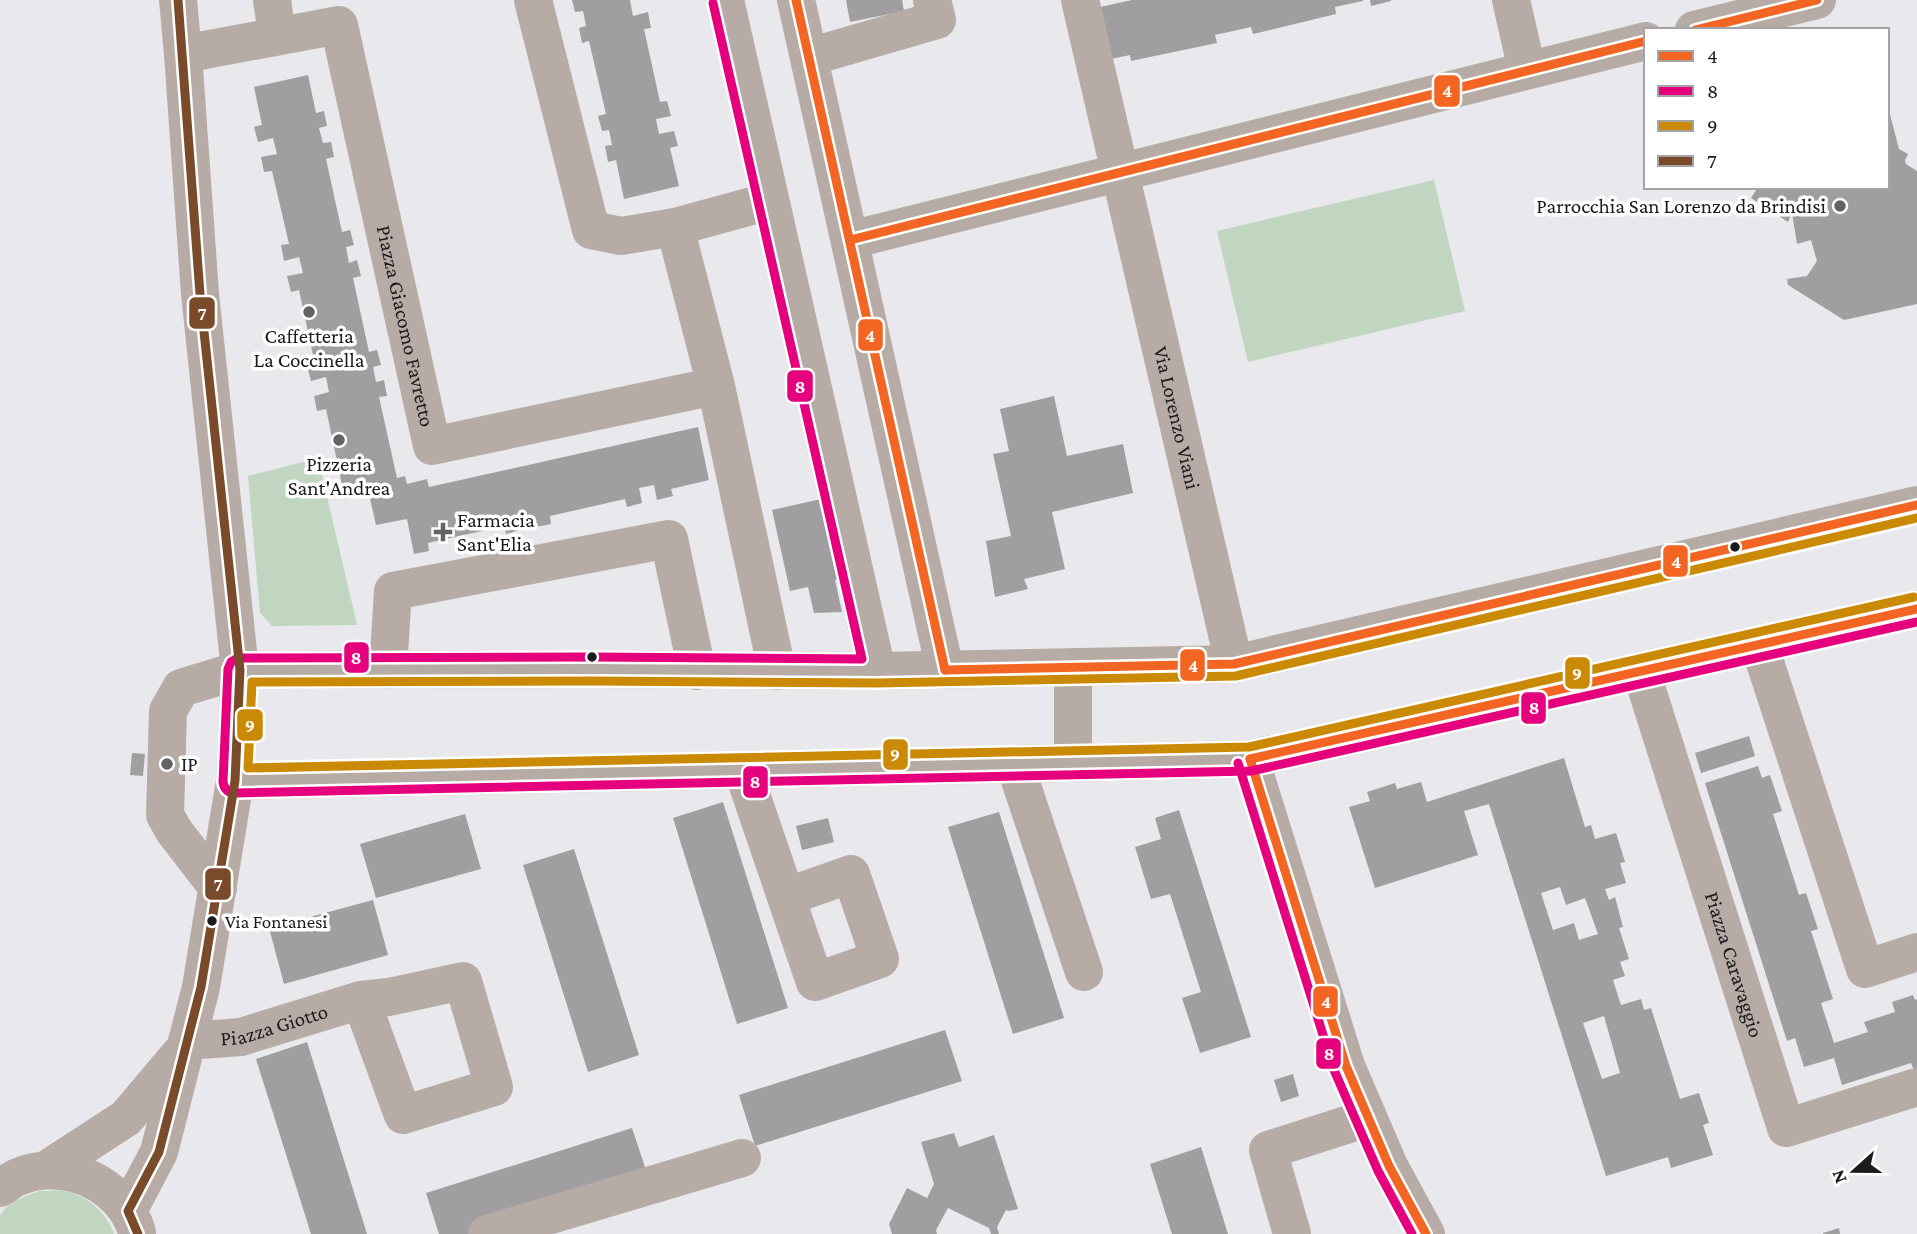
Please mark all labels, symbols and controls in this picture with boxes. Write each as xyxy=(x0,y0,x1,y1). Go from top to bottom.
legend xyxy=(1644,28,1889,189)
text: 4 xyxy=(1707,44,1718,68)
line badge: 4 xyxy=(1433,74,1461,108)
text: 8 xyxy=(1707,79,1718,103)
text: 4 xyxy=(1442,80,1452,101)
text: 9 xyxy=(1707,114,1718,138)
text: 7 xyxy=(1707,149,1717,173)
place label: Parrocchia San Lorenzo da Brindisi xyxy=(1536,194,1826,218)
marker: Parrocchia San Lorenzo da Brindisi xyxy=(1832,198,1848,214)
street label: Piazza Giacomo Favretto xyxy=(372,223,439,429)
line badge: 7 xyxy=(188,296,216,330)
text: 7 xyxy=(197,303,207,324)
marker: Caffetteria La Coccinella xyxy=(301,304,317,320)
line badge: 4 xyxy=(857,318,884,352)
place label: Caffetteria La Coccinella xyxy=(254,324,365,372)
text: 4 xyxy=(865,325,875,346)
street label: Via Lorenzo Viani xyxy=(1149,344,1205,492)
line badge: 8 xyxy=(786,369,814,403)
text: 8 xyxy=(794,376,806,397)
marker: Pizzeria Sant'Andrea xyxy=(331,432,347,448)
place label: Pizzeria Sant'Andrea xyxy=(288,452,391,500)
place label: Farmacia Sant'Elia xyxy=(457,508,535,556)
marker: Farmacia Sant'Elia xyxy=(435,524,451,540)
unlabelled marker xyxy=(1728,540,1742,554)
line badge: 4 xyxy=(1662,544,1689,578)
text: 4 xyxy=(1671,551,1681,572)
line badge: 8 xyxy=(343,641,370,674)
text: 8 xyxy=(350,647,362,668)
line badge: 4 xyxy=(1179,648,1206,682)
unlabelled marker xyxy=(585,650,599,664)
text: 4 xyxy=(1188,655,1198,676)
line badge: 9 xyxy=(1564,656,1591,690)
text: 9 xyxy=(1572,663,1582,684)
line badge: 8 xyxy=(1520,691,1547,725)
text: 8 xyxy=(1528,697,1540,718)
line badge: 9 xyxy=(236,708,264,742)
text: 9 xyxy=(245,715,255,736)
line badge: 9 xyxy=(882,738,909,771)
text: 9 xyxy=(890,744,900,765)
place label: IP xyxy=(181,752,198,776)
marker: IP xyxy=(159,756,175,772)
line badge: 8 xyxy=(742,765,769,799)
text: 8 xyxy=(749,771,761,792)
line badge: 7 xyxy=(204,867,232,901)
text: 7 xyxy=(213,874,223,895)
street label: Piazza Caravaggio xyxy=(1700,889,1768,1040)
place label: Via Fontanesi xyxy=(225,911,327,932)
marker: Via Fontanesi xyxy=(205,914,219,928)
line badge: 4 xyxy=(1312,985,1339,1018)
text: 4 xyxy=(1321,991,1331,1012)
street label: Piazza Giotto xyxy=(220,999,331,1050)
line badge: 8 xyxy=(1315,1037,1342,1070)
text: 8 xyxy=(1323,1043,1335,1064)
north arrow xyxy=(1819,1136,1889,1206)
text: N xyxy=(1826,1167,1851,1187)

